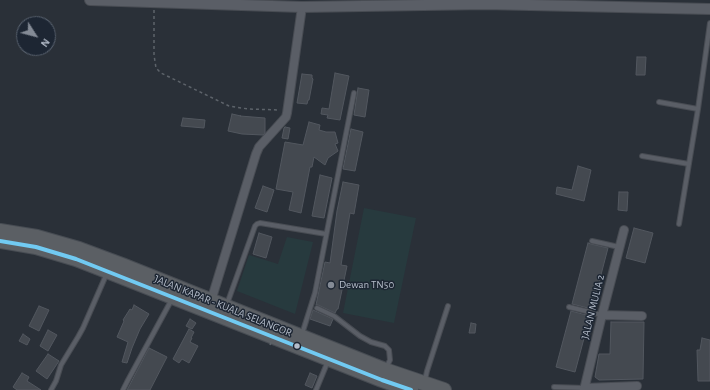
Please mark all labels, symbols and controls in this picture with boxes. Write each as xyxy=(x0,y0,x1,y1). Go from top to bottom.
north arrow xyxy=(16,16,56,56)
text: N xyxy=(39,36,52,49)
street label: JALAN KAPAR - KUALA SELANGOR xyxy=(152,272,294,340)
street label: JALAN MULIA 2 xyxy=(579,273,607,341)
place label: Dewan TN50 xyxy=(339,278,394,292)
marker: Dewan TN50 xyxy=(326,280,336,290)
unlabelled marker xyxy=(292,341,302,351)

